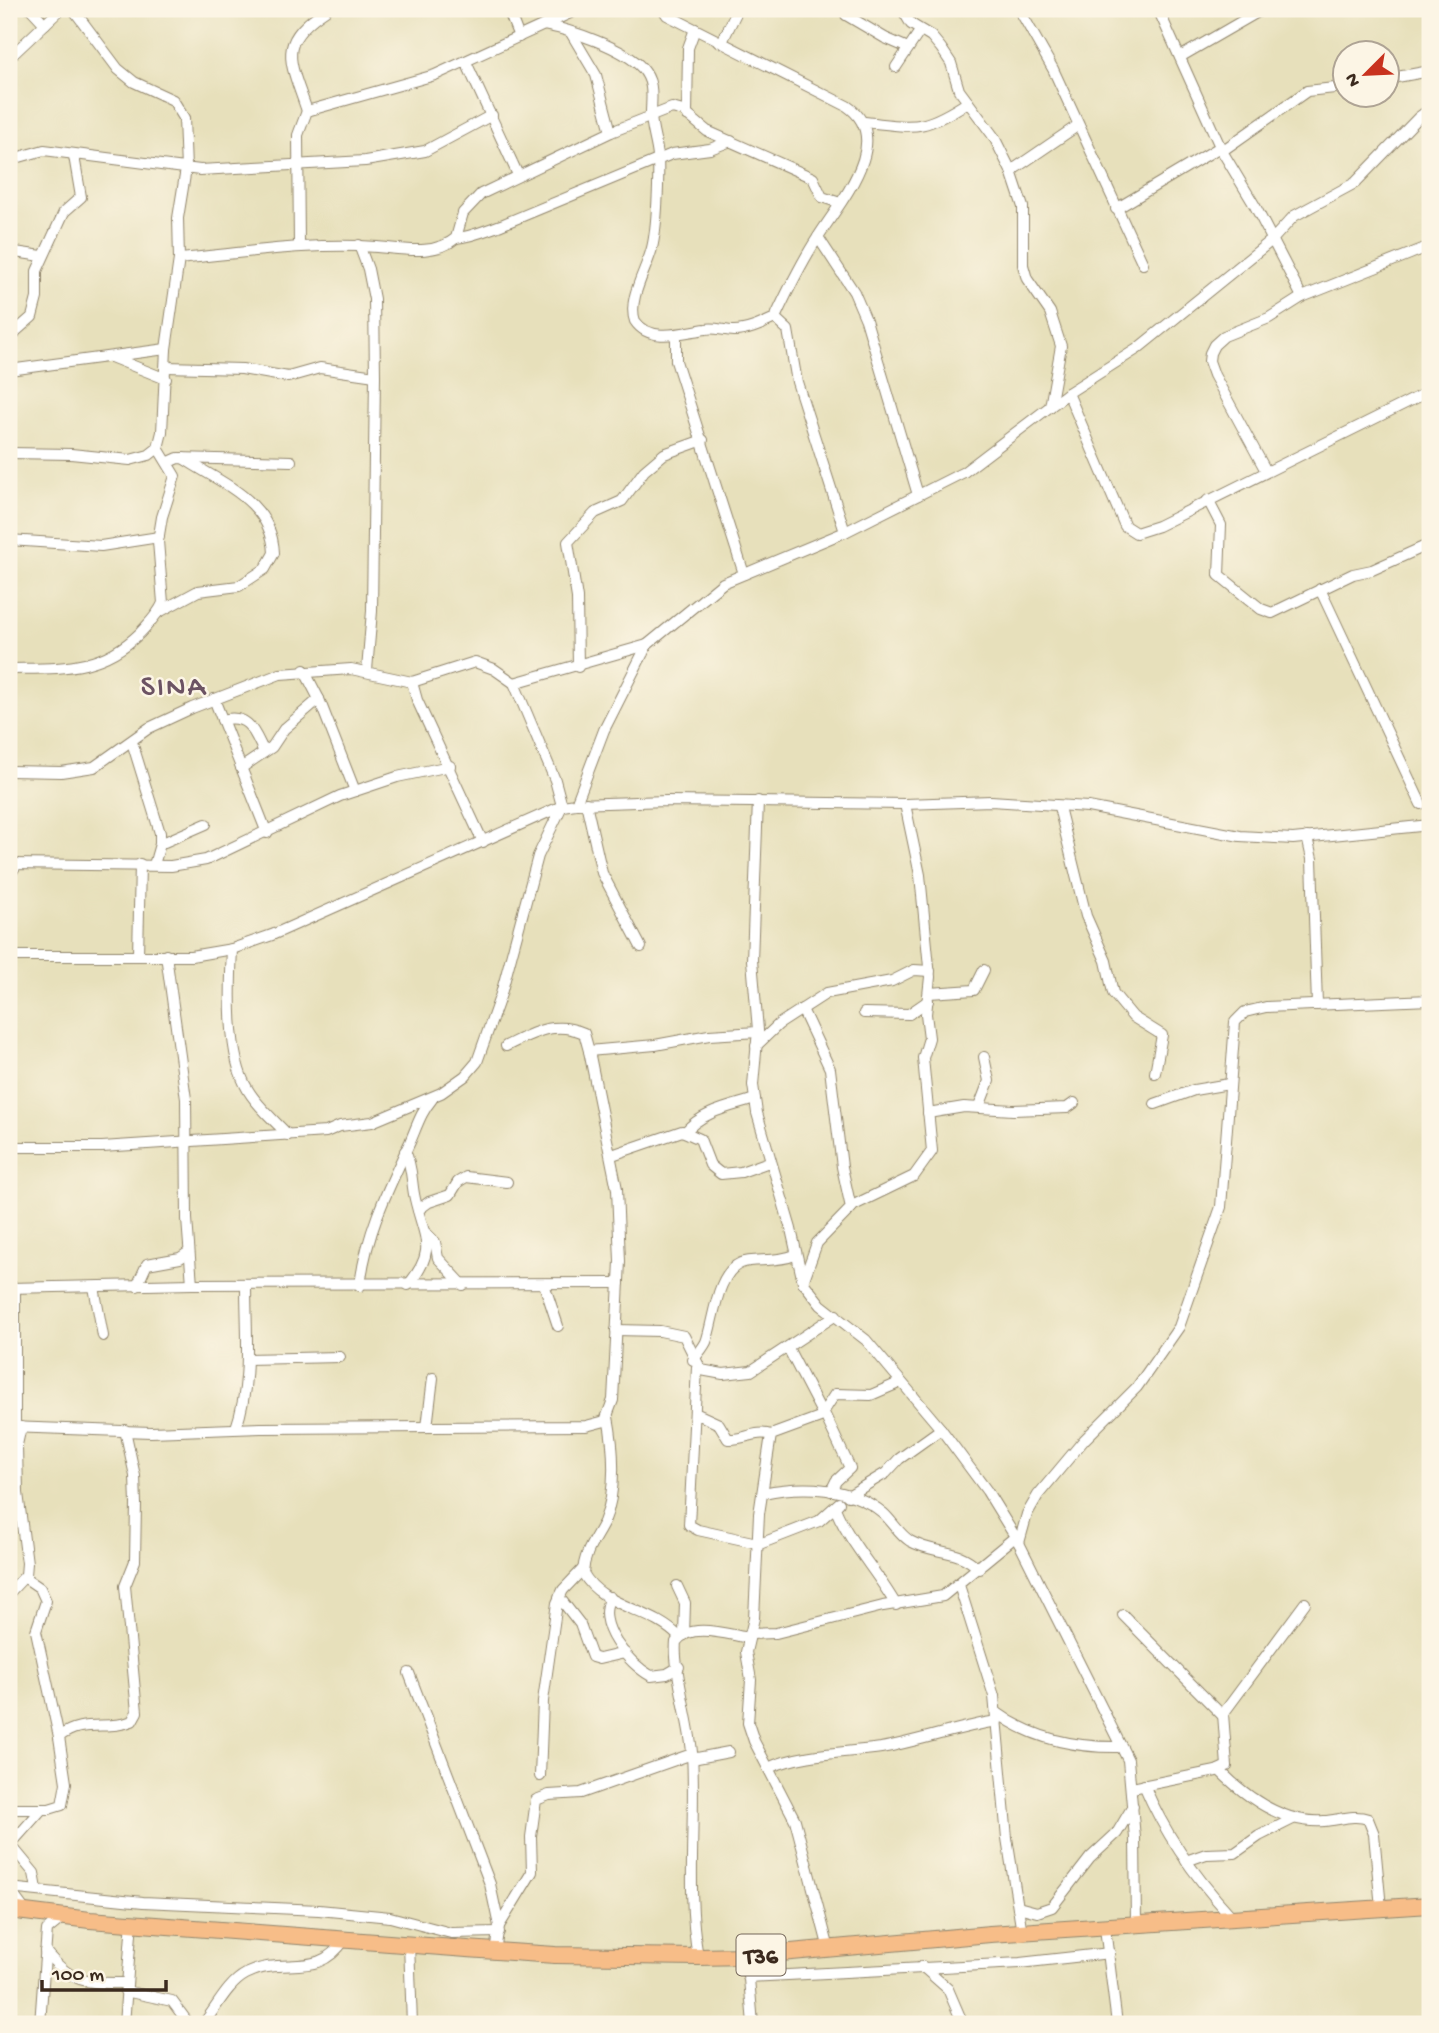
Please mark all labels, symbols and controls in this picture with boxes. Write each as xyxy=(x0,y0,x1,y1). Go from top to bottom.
north arrow xyxy=(1330,38,1400,108)
text: N xyxy=(1341,69,1367,90)
district label: SINA xyxy=(141,672,207,707)
road number: T36 xyxy=(736,1934,786,1976)
scale bar xyxy=(42,1949,166,1993)
text: 100 m xyxy=(51,1964,104,1989)

